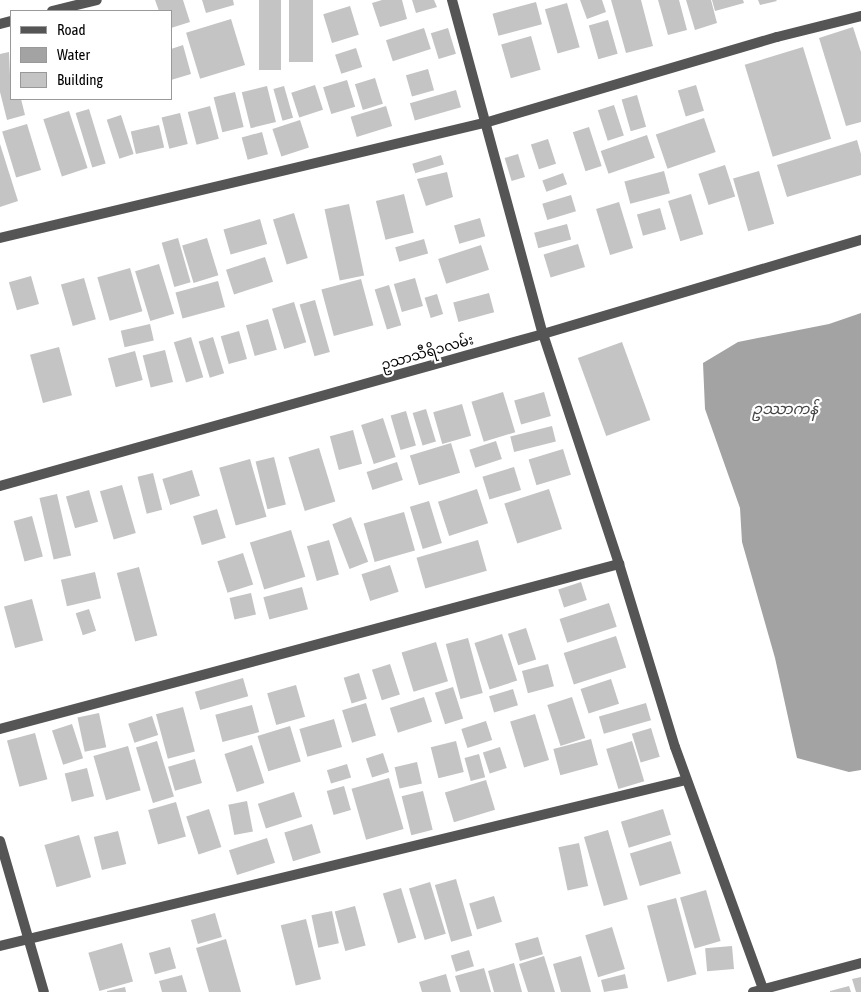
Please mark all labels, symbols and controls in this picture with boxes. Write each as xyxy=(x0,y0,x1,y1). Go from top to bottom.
legend xyxy=(10,10,172,100)
text: Road xyxy=(57,21,86,38)
text: Water xyxy=(57,46,90,63)
text: Building xyxy=(57,71,103,88)
street label: ဥသာသီရိ၁လမ်း xyxy=(379,331,475,373)
water label: ဥဿာကန် xyxy=(752,400,818,418)

